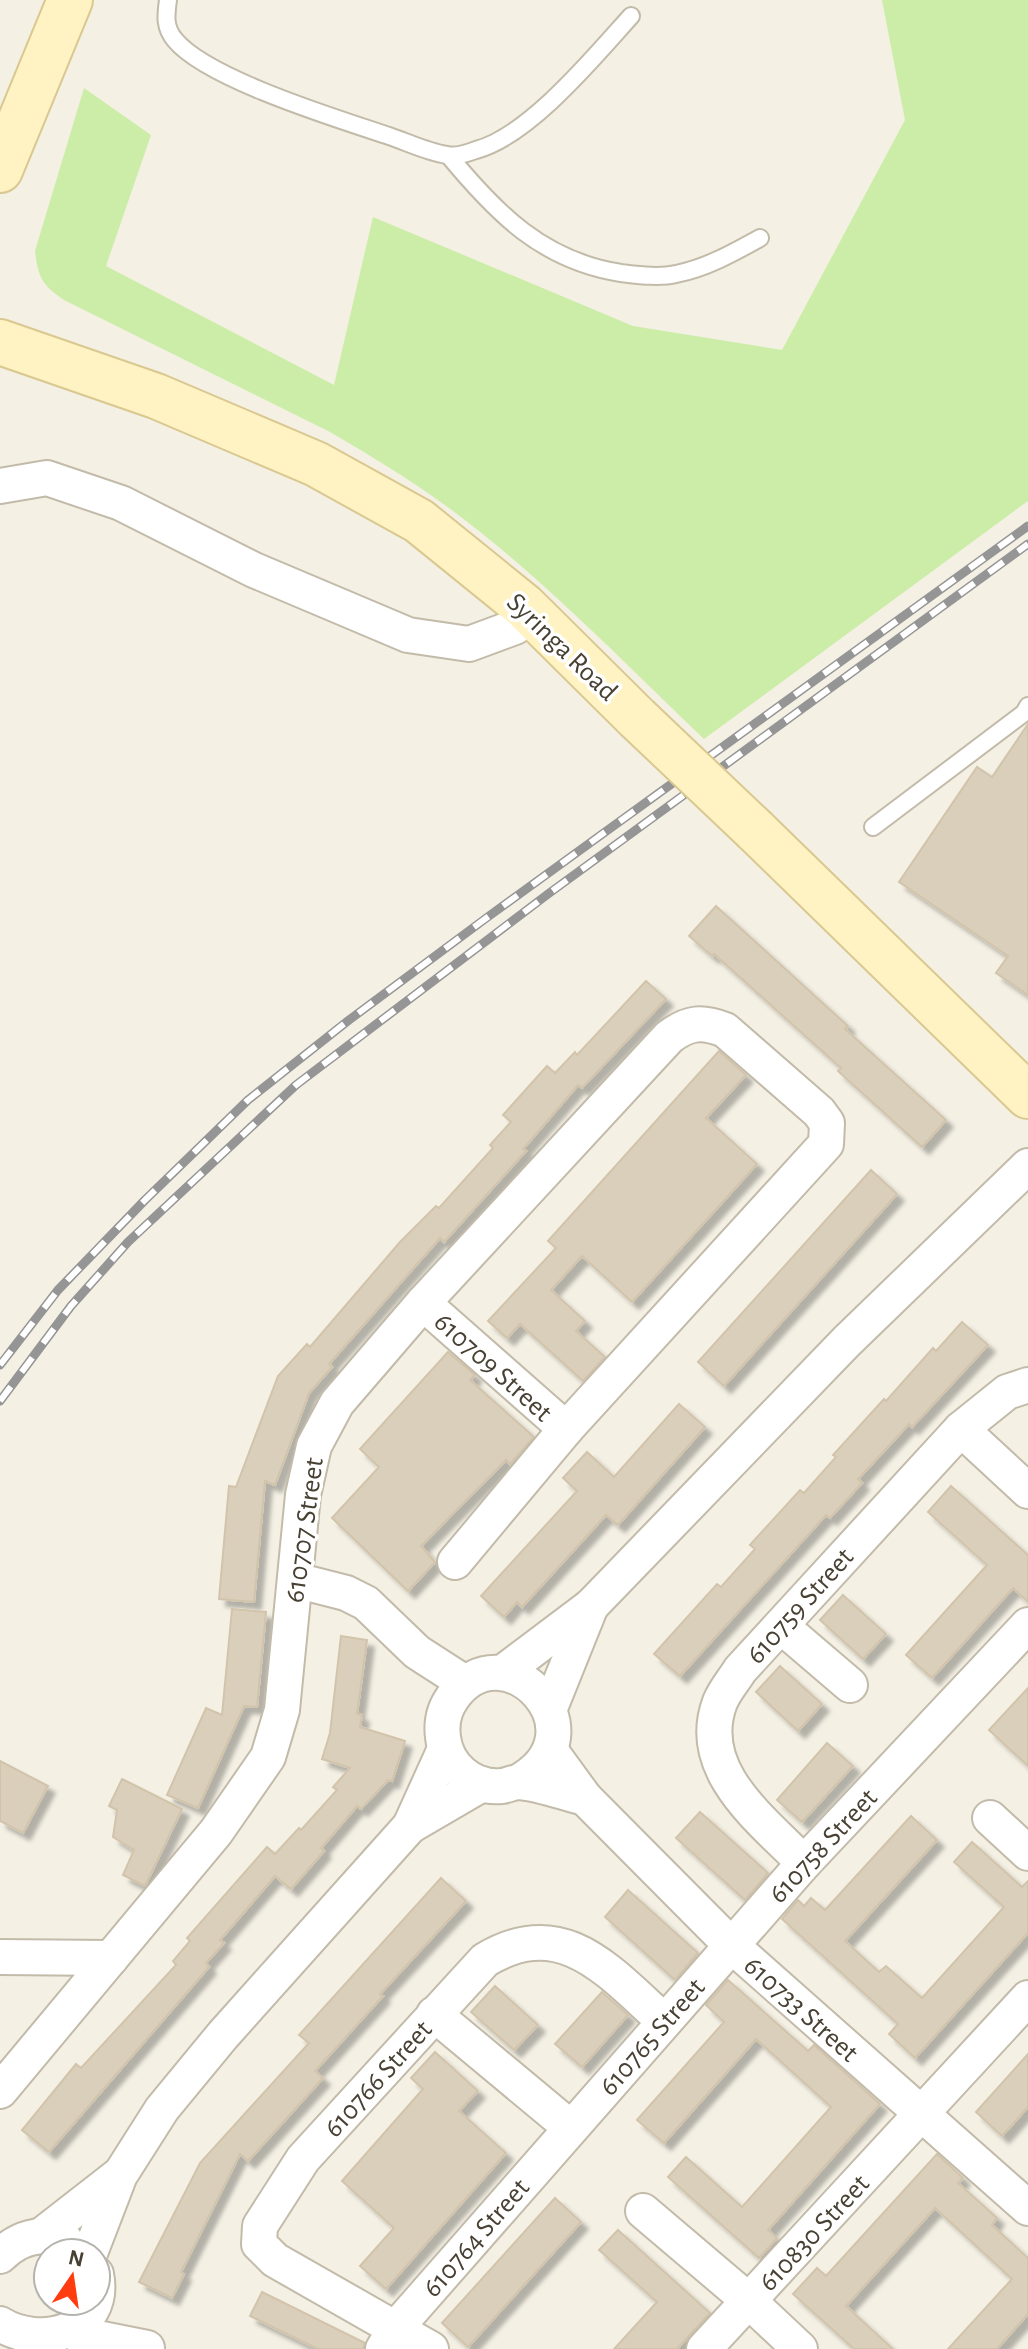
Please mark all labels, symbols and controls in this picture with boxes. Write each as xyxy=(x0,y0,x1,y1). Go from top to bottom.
street label: Syringa Road xyxy=(501,588,622,707)
street label: 610709 Street xyxy=(428,1308,557,1427)
street label: 610707 Street xyxy=(281,1456,329,1605)
street label: 610759 Street xyxy=(742,1543,859,1669)
street label: 610758 Street xyxy=(764,1784,883,1909)
street label: 610733 Street xyxy=(738,1951,863,2068)
street label: 610765 Street xyxy=(594,1973,711,2101)
street label: 610766 Street xyxy=(319,2016,438,2143)
street label: 610830 Street xyxy=(754,2170,875,2297)
street label: 610764 Street xyxy=(418,2174,535,2303)
north arrow xyxy=(32,2237,112,2317)
text: N xyxy=(66,2246,86,2271)

